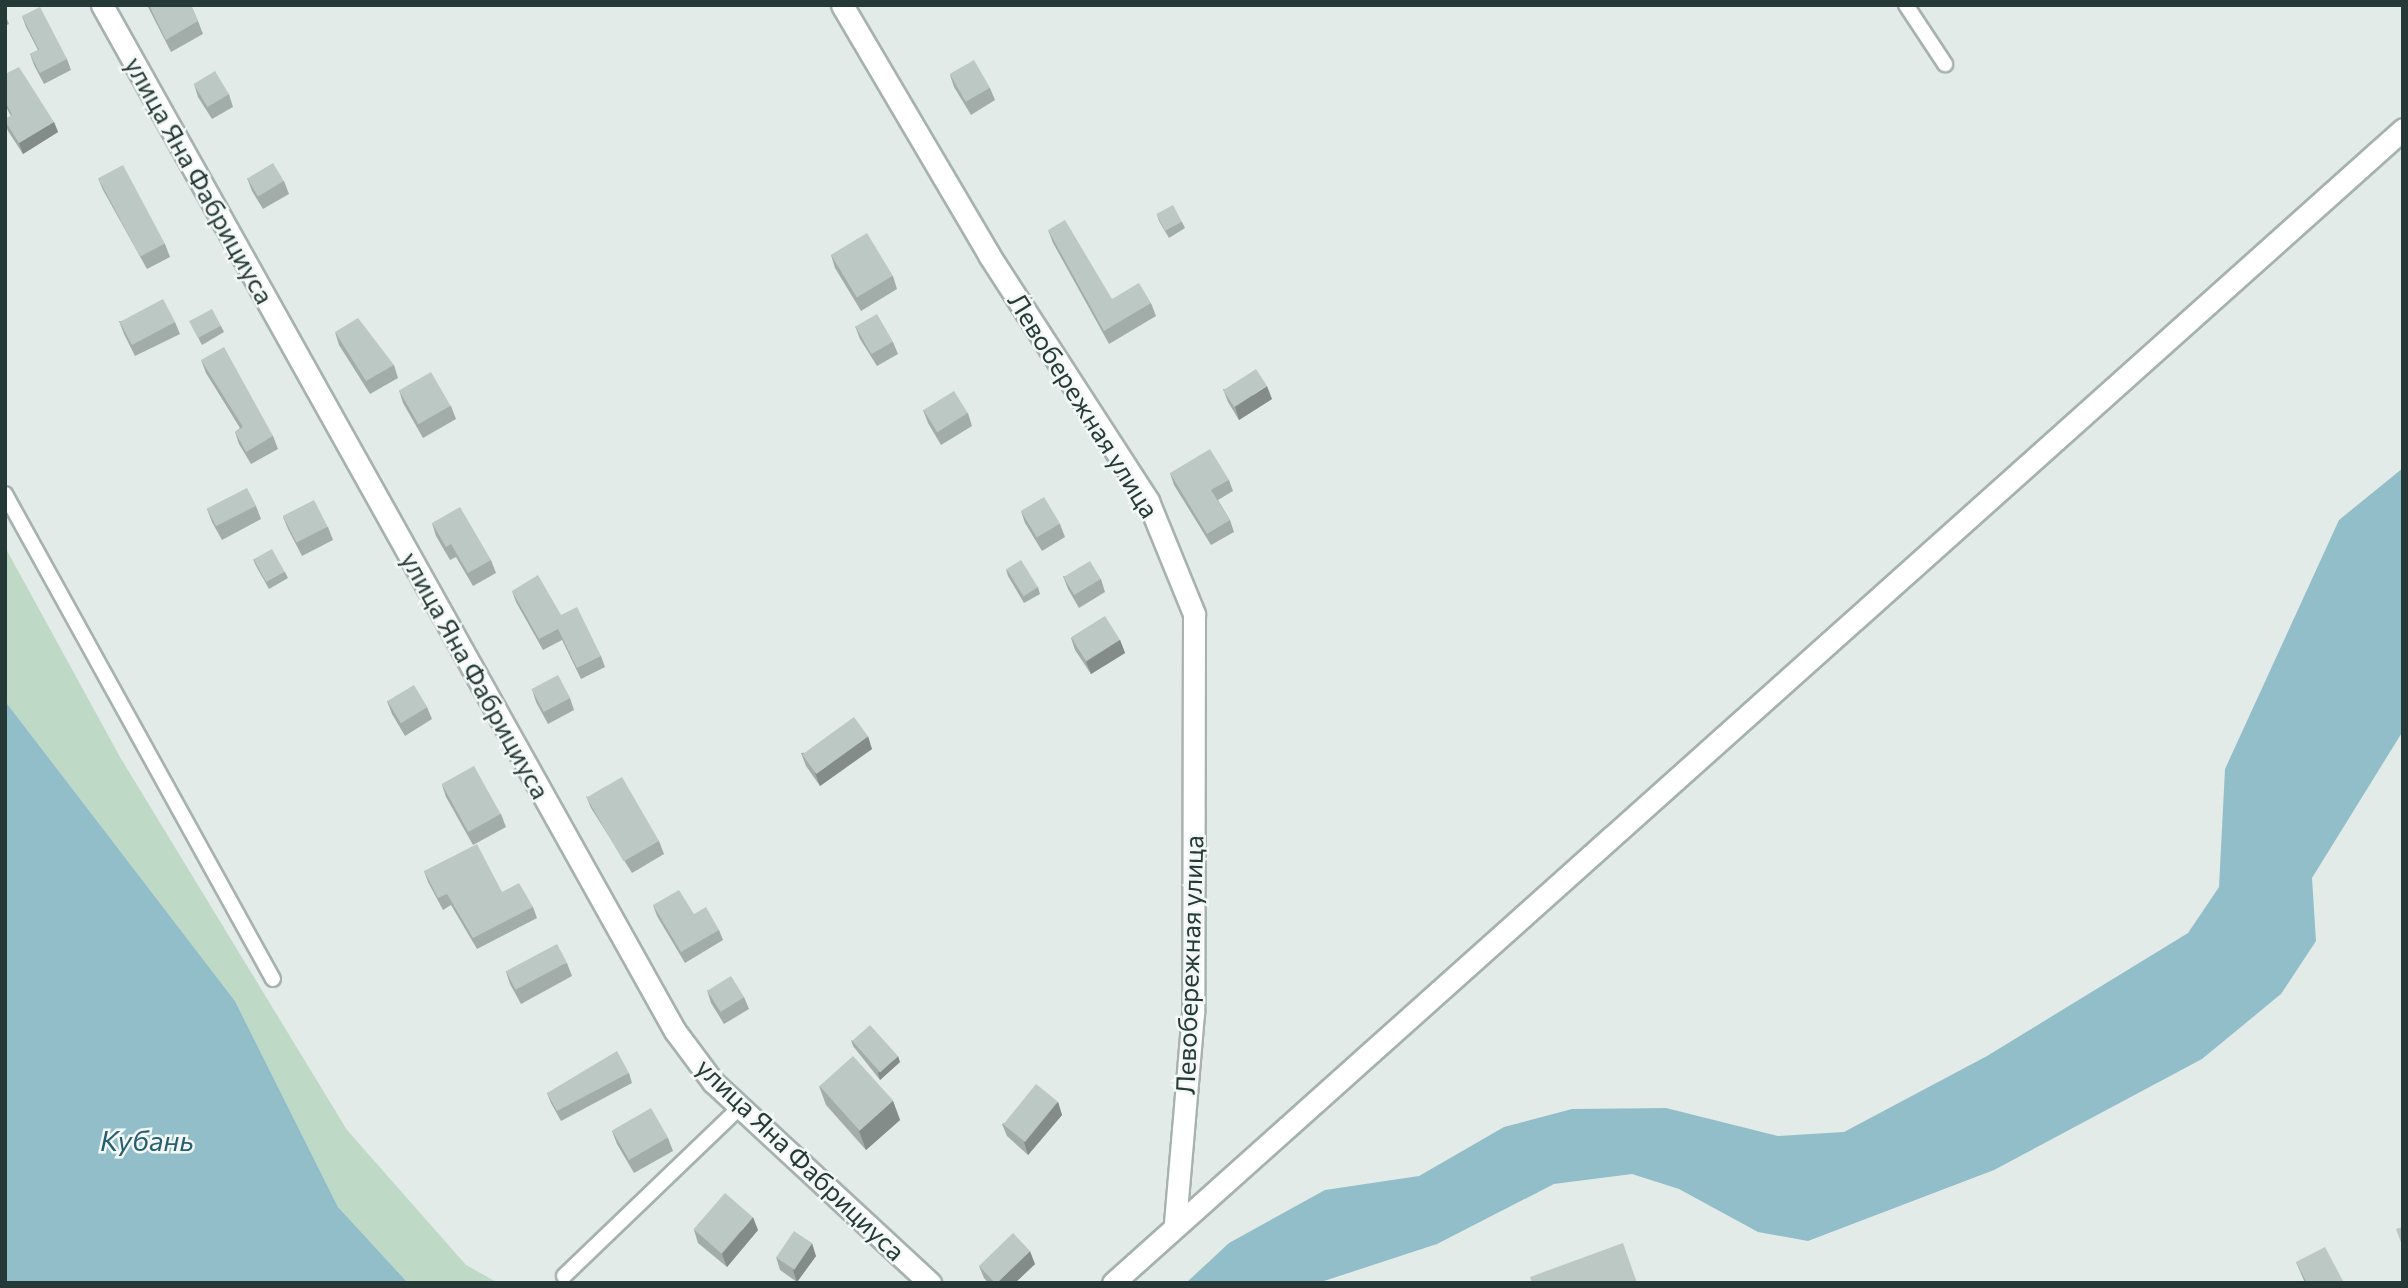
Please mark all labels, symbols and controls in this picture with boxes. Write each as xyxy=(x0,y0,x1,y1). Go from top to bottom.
street label: улица Яна Фабрициуса xyxy=(119,51,281,309)
street label: Левобережная улица xyxy=(1002,287,1166,523)
street label: улица Яна Фабрициуса xyxy=(395,546,557,804)
street label: Левобережная улица xyxy=(1169,835,1209,1095)
street label: улица Яна Фабрициуса xyxy=(690,1051,912,1267)
water label: Кубань xyxy=(100,1123,194,1157)

